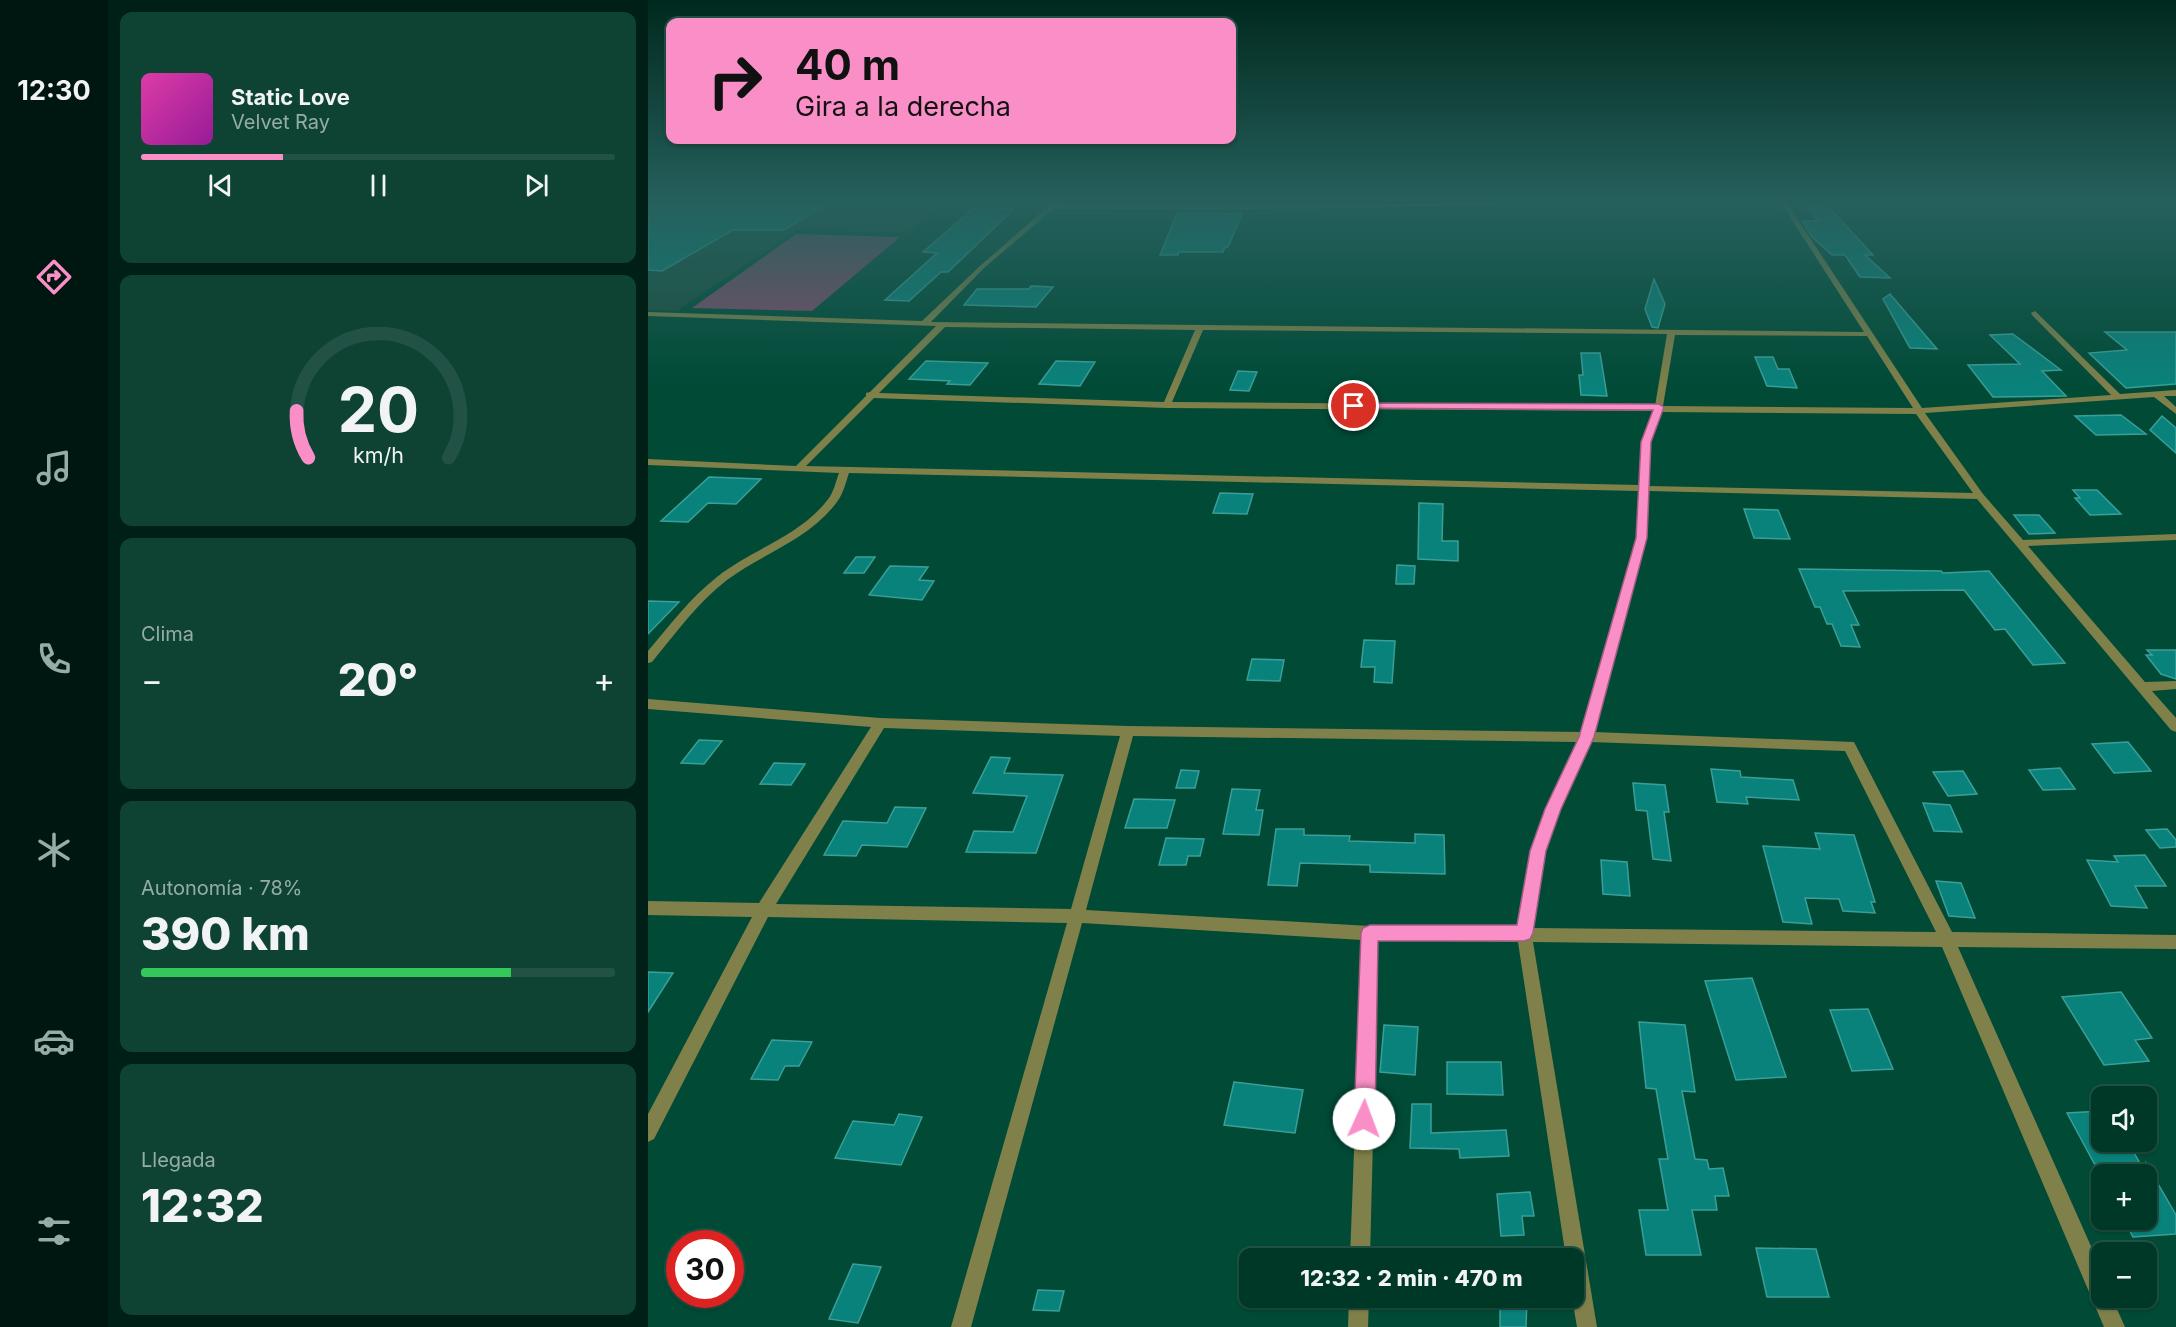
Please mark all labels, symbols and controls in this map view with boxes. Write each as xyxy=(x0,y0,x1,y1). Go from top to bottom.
text: 40 m xyxy=(795,39,900,90)
icon: right xyxy=(696,42,774,120)
text: 12:30 xyxy=(17,74,91,107)
text: Static Love xyxy=(231,84,350,110)
text: Gira a la derecha xyxy=(795,90,1011,123)
text: Velvet Ray xyxy=(231,110,330,134)
icon: previous xyxy=(204,169,237,202)
icon: pause xyxy=(362,169,395,202)
icon: next xyxy=(520,169,553,202)
icon: directions xyxy=(33,256,75,298)
text: 20 xyxy=(337,372,419,447)
pin xyxy=(1328,380,1379,431)
icon: arrive xyxy=(1337,389,1370,422)
text: km/h xyxy=(353,442,403,468)
icon: music xyxy=(33,447,75,489)
text: Clima xyxy=(141,622,194,646)
icon: phone xyxy=(33,638,75,680)
text: 20° xyxy=(338,652,418,707)
text: − xyxy=(141,660,163,700)
text: + xyxy=(593,660,615,700)
icon: climate xyxy=(33,829,75,871)
text: Autonomía · 78% xyxy=(141,876,302,900)
text: 390 km xyxy=(141,906,310,961)
icon: car xyxy=(33,1020,75,1062)
map controls xyxy=(2091,1086,2157,1308)
button: sound xyxy=(2091,1086,2157,1152)
position arrow xyxy=(1332,1087,1396,1151)
text: Llegada xyxy=(141,1148,216,1172)
button: + xyxy=(2091,1164,2157,1230)
text: 12:32 xyxy=(141,1178,264,1233)
icon: filters xyxy=(33,1210,75,1252)
speed limit sign: 30 xyxy=(666,1230,744,1308)
button: − xyxy=(2091,1242,2157,1308)
text: 12:32 · 2 min · 470 m xyxy=(1300,1265,1523,1291)

